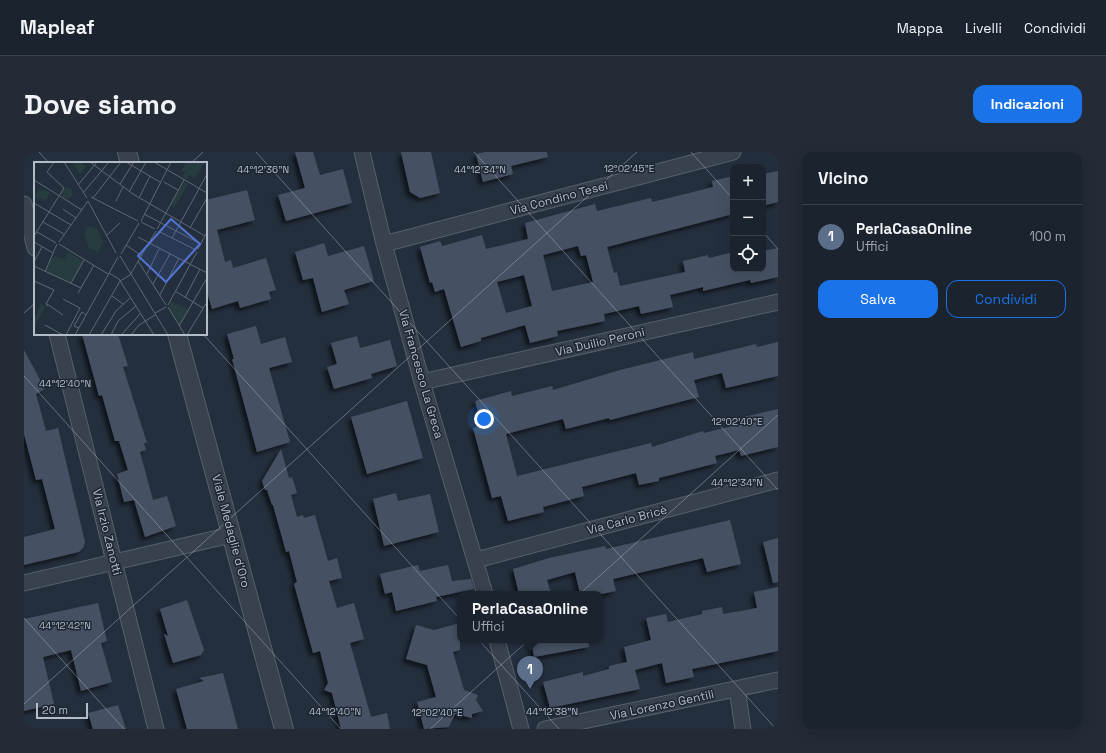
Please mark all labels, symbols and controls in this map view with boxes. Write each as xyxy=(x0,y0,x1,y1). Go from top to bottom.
text: Mapleaf xyxy=(20,15,94,40)
text: Mappa xyxy=(897,19,943,37)
text: Livelli xyxy=(965,19,1002,37)
text: Condividi xyxy=(1024,19,1086,37)
button: Indicazioni xyxy=(973,85,1082,123)
text: Dove siamo xyxy=(24,86,177,122)
inset map xyxy=(34,162,207,335)
text: 12°02'45"E xyxy=(604,162,655,175)
text: 44°12'36"N xyxy=(237,163,289,176)
text: 44°12'34"N xyxy=(454,163,506,176)
map controls xyxy=(730,164,766,272)
button: + xyxy=(730,164,766,200)
text: Vicino xyxy=(818,167,868,189)
street label: Via Condino Tesei xyxy=(508,177,610,219)
button: − xyxy=(730,200,766,236)
text: PerlaCasaOnline xyxy=(856,219,972,238)
text: 1 xyxy=(828,228,834,245)
text: 100 m xyxy=(1029,228,1066,245)
button: locate xyxy=(730,236,766,272)
text: Uffici xyxy=(856,238,888,255)
button: Salva xyxy=(818,280,938,318)
button: Condividi xyxy=(946,280,1066,318)
street label: Via Francesco La Greca xyxy=(395,308,447,441)
street label: Via Duilio Peroni xyxy=(554,324,646,360)
text: 44°12'40"N xyxy=(39,377,91,390)
your location xyxy=(474,409,494,429)
text: 12°02'40"E xyxy=(711,415,763,428)
street label: Viale Medaglie d'Oro xyxy=(208,473,254,589)
text: 44°12'34"N xyxy=(711,476,763,489)
street label: Via Irzio Zanotti xyxy=(89,487,125,577)
street label: Via Carlo Bricè xyxy=(585,502,669,538)
popup xyxy=(457,591,603,643)
text: PerlaCasaOnline xyxy=(472,599,588,618)
text: Uffici xyxy=(472,618,504,635)
text: 44°12'42"N xyxy=(39,619,91,632)
pin: 1 xyxy=(517,656,543,689)
street label: Via Lorenzo Gentili xyxy=(608,686,716,724)
scale bar xyxy=(36,701,88,720)
text: 20 m xyxy=(42,703,68,717)
text: 44°12'40"N xyxy=(309,705,361,718)
text: 44°12'38"N xyxy=(526,705,578,718)
text: 12°02'40"E xyxy=(411,706,463,719)

